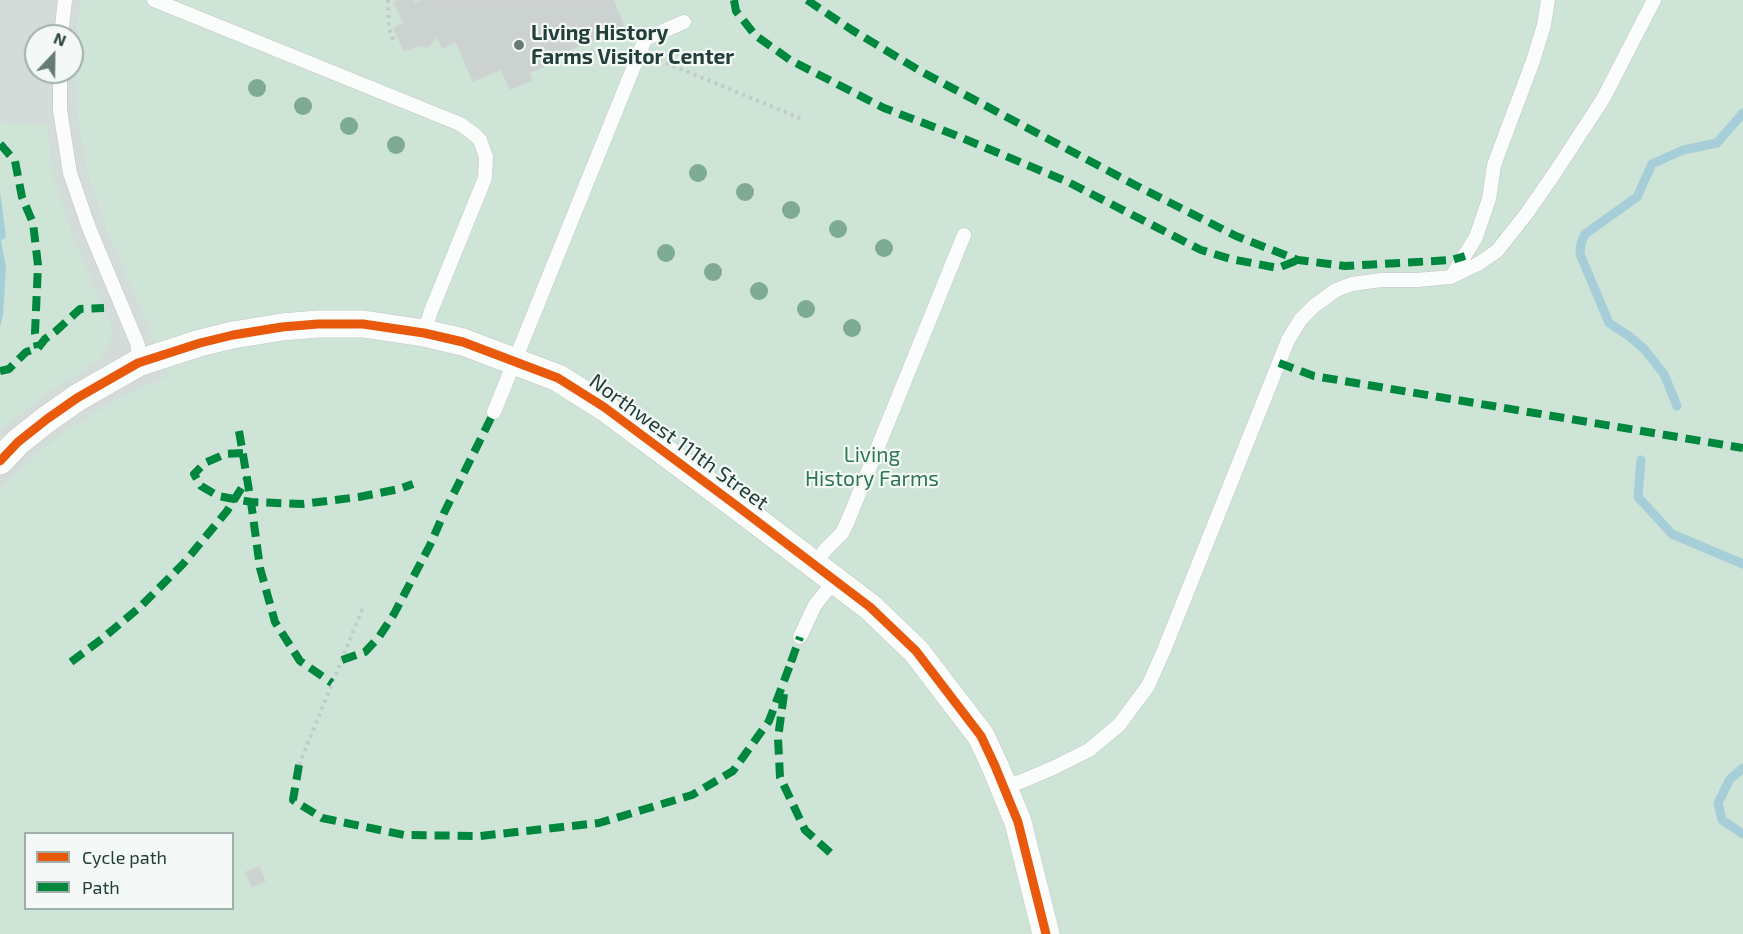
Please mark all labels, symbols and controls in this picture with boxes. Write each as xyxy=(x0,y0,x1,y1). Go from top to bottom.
place label: Living History Farms Visitor Center xyxy=(531,20,734,70)
north arrow xyxy=(24,24,84,84)
text: N xyxy=(51,28,69,50)
marker: Living History Farms Visitor Center xyxy=(512,38,526,52)
street label: Northwest 111th Street xyxy=(584,368,774,516)
park label: Living History Farms xyxy=(805,442,939,492)
legend xyxy=(24,832,234,910)
text: Cycle path xyxy=(82,846,167,868)
text: Path xyxy=(82,876,120,898)

